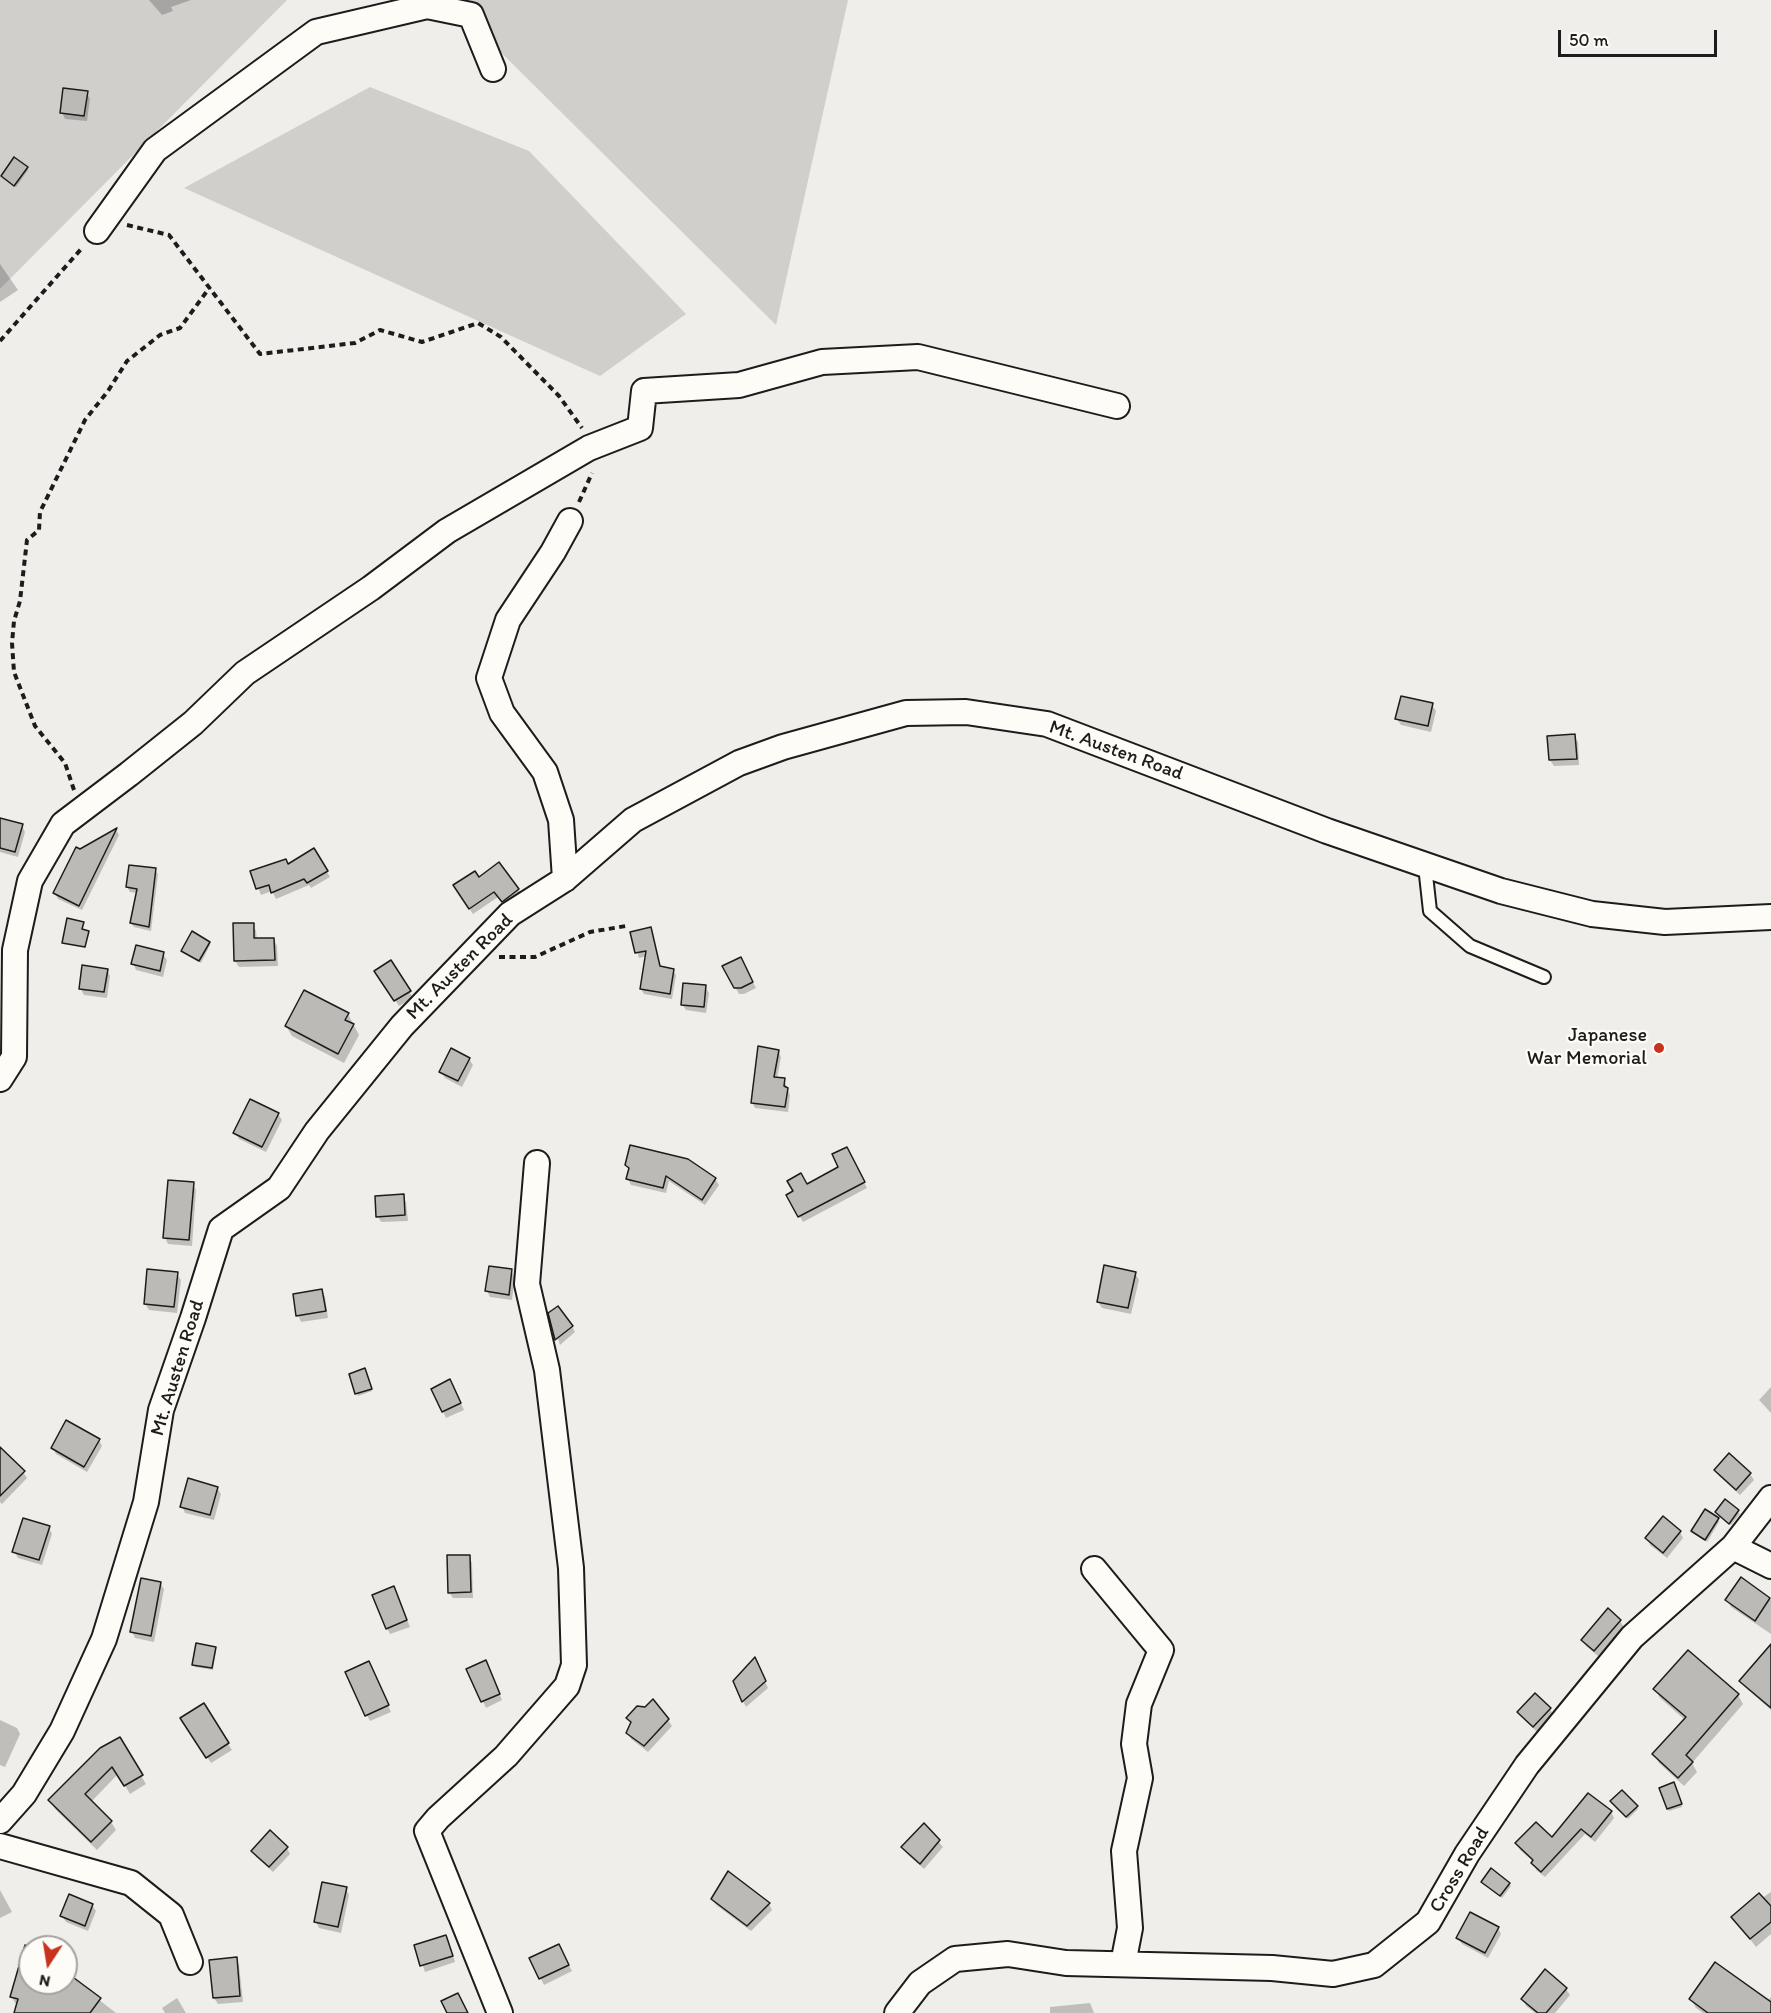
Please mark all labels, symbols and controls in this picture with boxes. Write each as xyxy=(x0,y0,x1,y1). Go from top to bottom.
scale bar xyxy=(1561,18,1720,56)
text: 50 m xyxy=(1569,29,1609,51)
street label: Mt. Austen Road xyxy=(1046,716,1186,786)
street label: Mt. Austen Road xyxy=(402,909,518,1025)
place label: Japanese War Memorial xyxy=(1527,1024,1647,1071)
marker: Japanese War Memorial xyxy=(1652,1041,1666,1055)
street label: Mt. Austen Road xyxy=(146,1297,210,1439)
street label: Cross Road xyxy=(1425,1823,1495,1917)
north arrow xyxy=(18,1935,78,1995)
text: N xyxy=(37,1971,52,1992)

